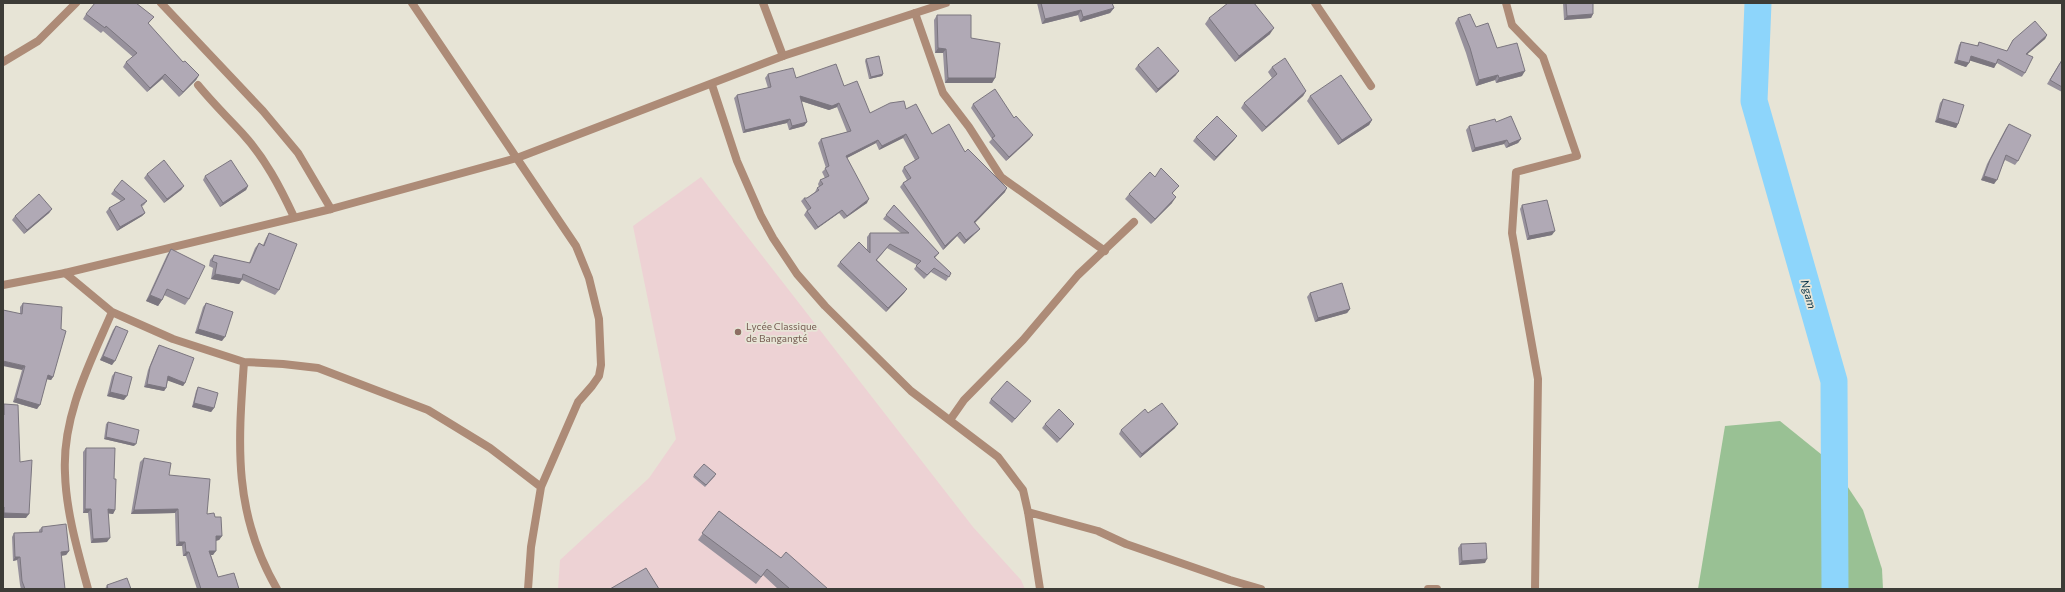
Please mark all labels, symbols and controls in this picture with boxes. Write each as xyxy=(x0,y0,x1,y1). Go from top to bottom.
water label: Ngam xyxy=(1799,278,1819,310)
place label: Lycée Classique de Bangangté xyxy=(746,320,817,344)
marker: Lycée Classique de Bangangté xyxy=(733,327,743,337)

